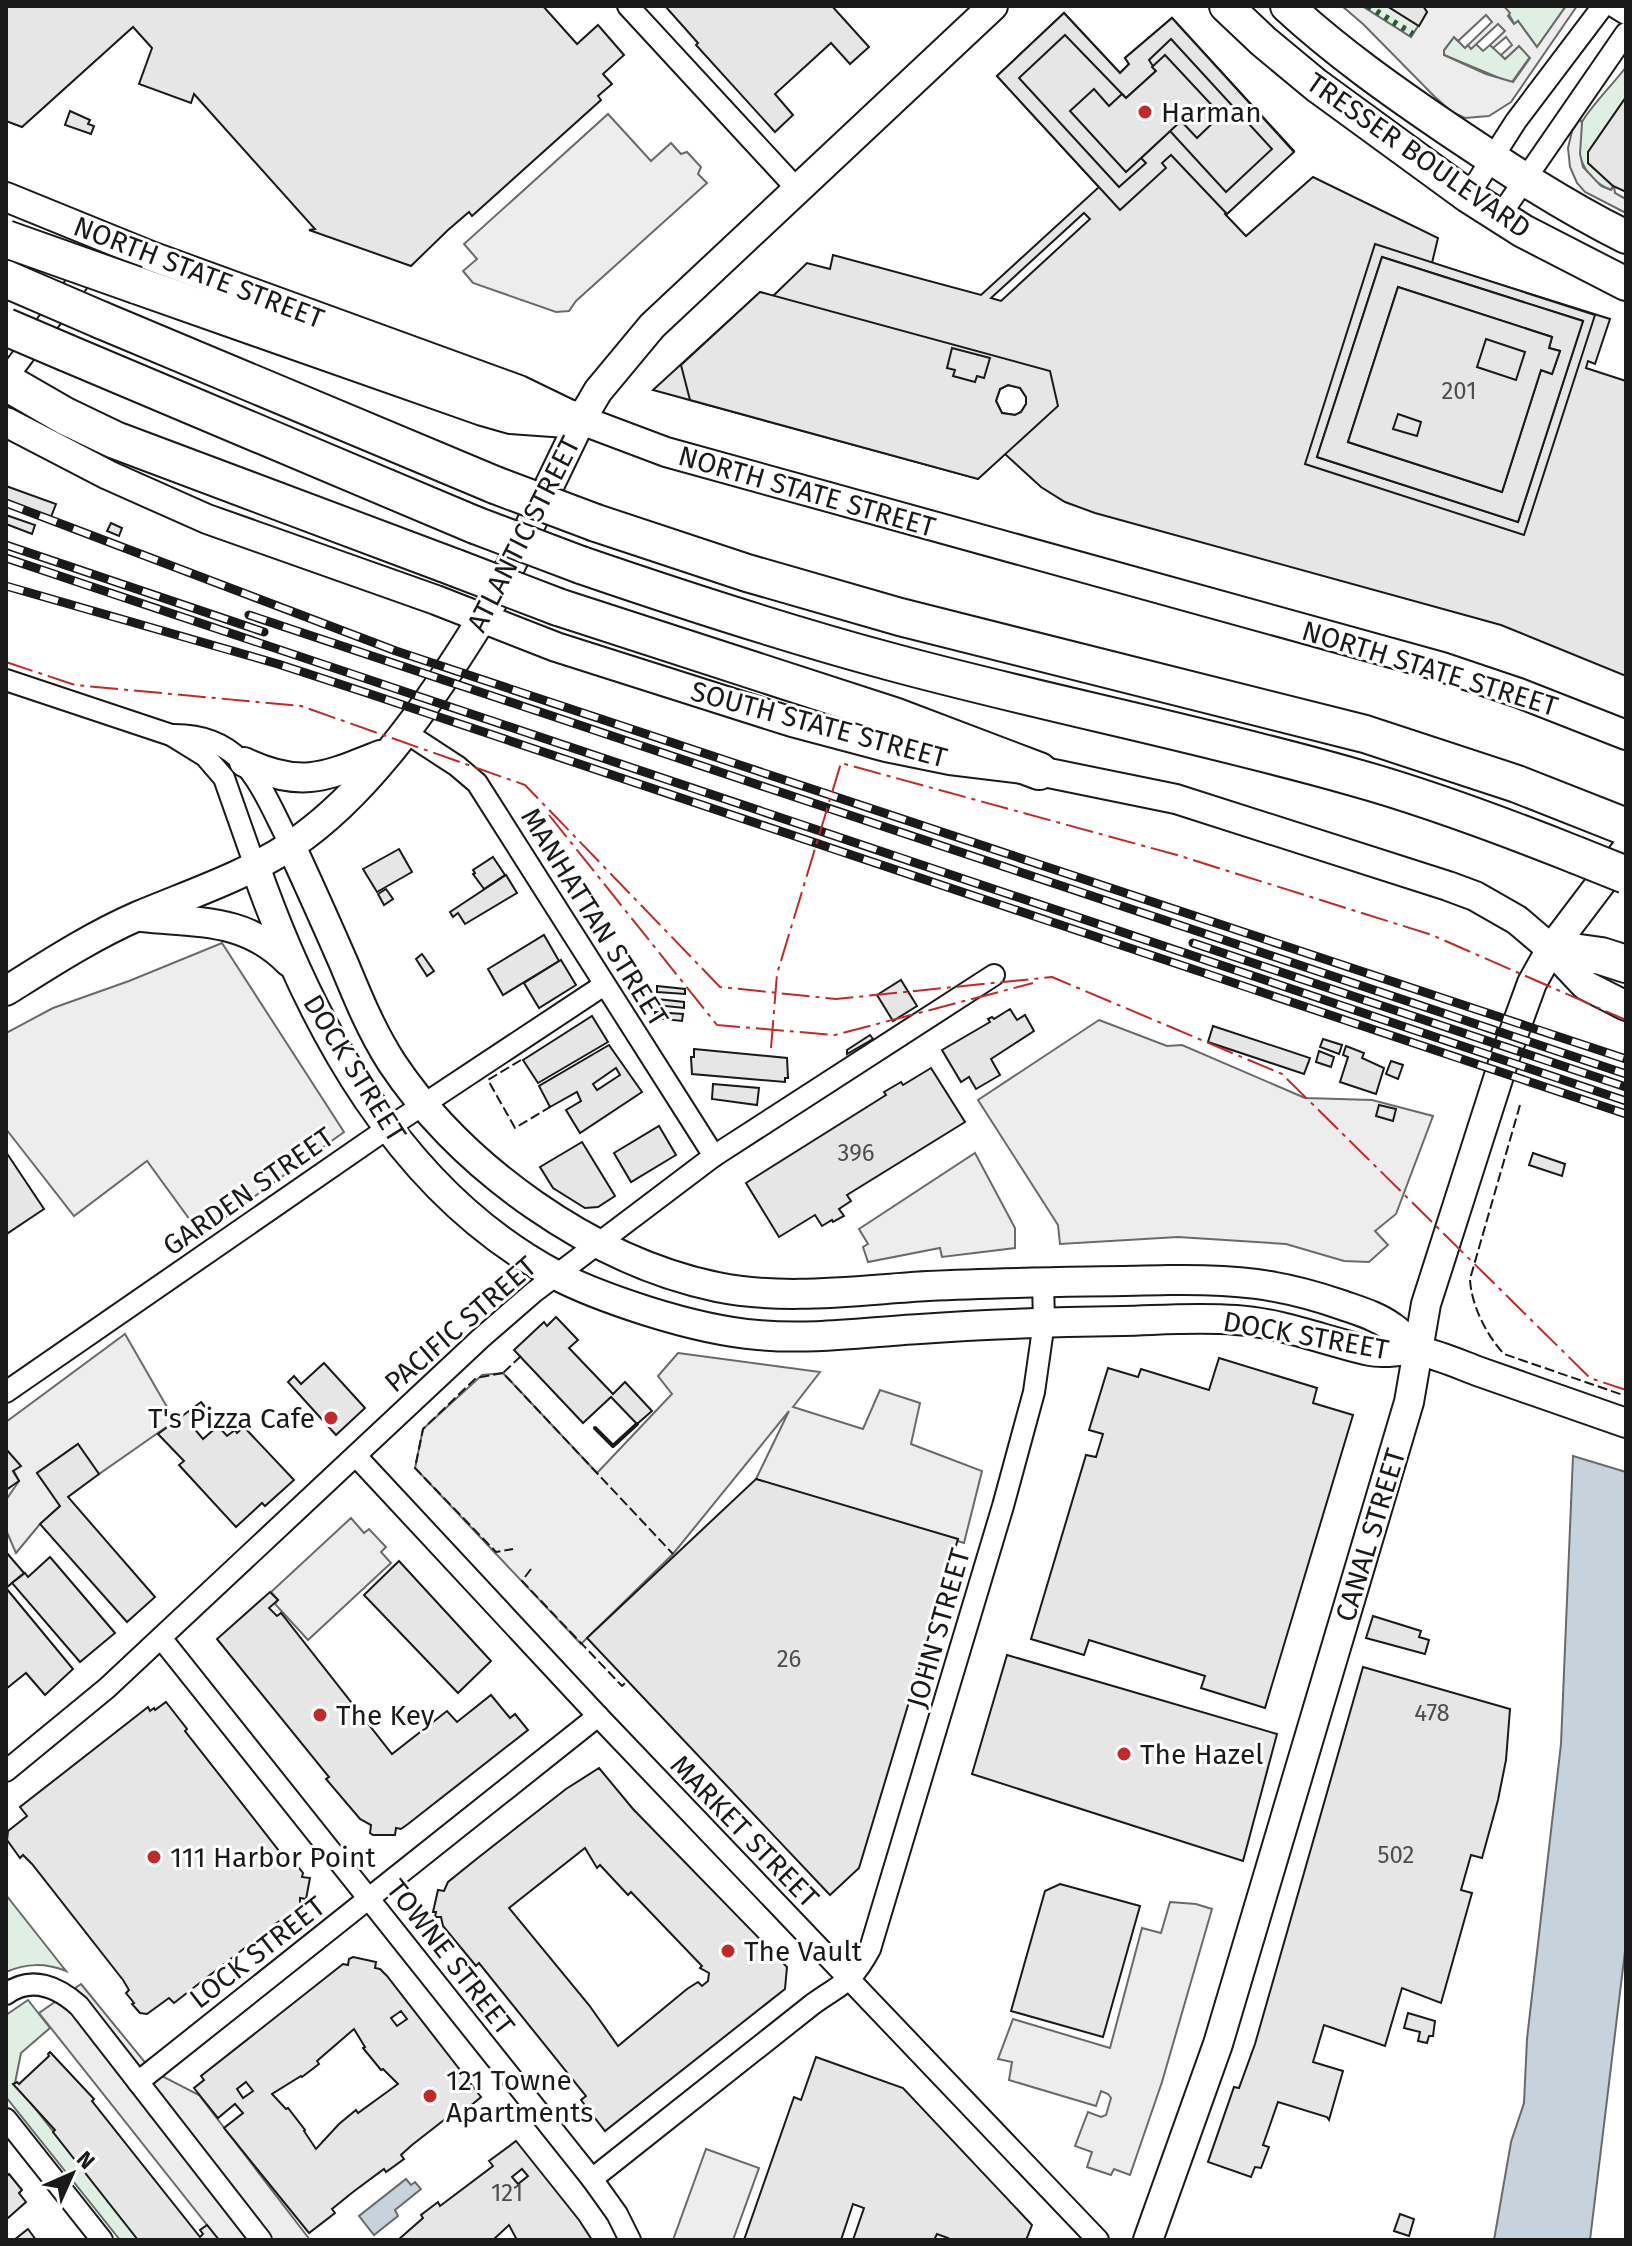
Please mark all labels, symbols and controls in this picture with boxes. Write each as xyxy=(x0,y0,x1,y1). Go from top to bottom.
street label: TRESSER BOULEVARD xyxy=(1300,66,1537,245)
place label: Harman xyxy=(1161,96,1262,129)
marker: Harman xyxy=(1136,103,1154,121)
street label: NORTH STATE STREET xyxy=(69,209,329,336)
house number: 201 xyxy=(1441,377,1477,405)
street label: ATLANTIC STREET xyxy=(460,431,587,637)
street label: NORTH STATE STREET xyxy=(675,439,940,544)
street label: NORTH STATE STREET xyxy=(1298,614,1562,723)
street label: SOUTH STATE STREET xyxy=(687,674,951,775)
street label: MANHATTAN STREET xyxy=(514,802,675,1033)
street label: DOCK STREET xyxy=(296,988,413,1148)
street label: GARDEN STREET xyxy=(157,1120,340,1262)
house number: 396 xyxy=(837,1139,875,1167)
street label: PACIFIC STREET xyxy=(378,1249,543,1399)
street label: DOCK STREET xyxy=(1221,1305,1392,1366)
place label: T's Pizza Cafe xyxy=(148,1402,315,1435)
marker: T's Pizza Cafe xyxy=(322,1409,340,1427)
street label: CANAL STREET xyxy=(1329,1444,1413,1625)
street label: JOHN STREET xyxy=(900,1544,977,1712)
house number: 26 xyxy=(777,1645,801,1673)
place label: The Key xyxy=(336,1699,435,1732)
house number: 478 xyxy=(1414,1699,1450,1727)
marker: The Key xyxy=(311,1706,329,1724)
place label: The Hazel xyxy=(1140,1738,1263,1771)
marker: The Hazel xyxy=(1115,1745,1133,1763)
street label: MARKET STREET xyxy=(664,1748,826,1915)
place label: 111 Harbor Point xyxy=(170,1841,376,1874)
house number: 502 xyxy=(1377,1841,1415,1869)
marker: 111 Harbor Point xyxy=(145,1848,163,1866)
street label: TOWNE STREET xyxy=(380,1873,522,2042)
street label: LOCK STREET xyxy=(183,1889,332,2015)
place label: The Vault xyxy=(744,1935,863,1968)
marker: The Vault xyxy=(719,1942,737,1960)
place label: 121 Towne Apartments xyxy=(446,2064,593,2129)
marker: 121 Towne Apartments xyxy=(421,2087,439,2105)
north arrow xyxy=(32,2134,112,2214)
text: N xyxy=(71,2146,100,2175)
house number: 121 xyxy=(491,2179,523,2207)

